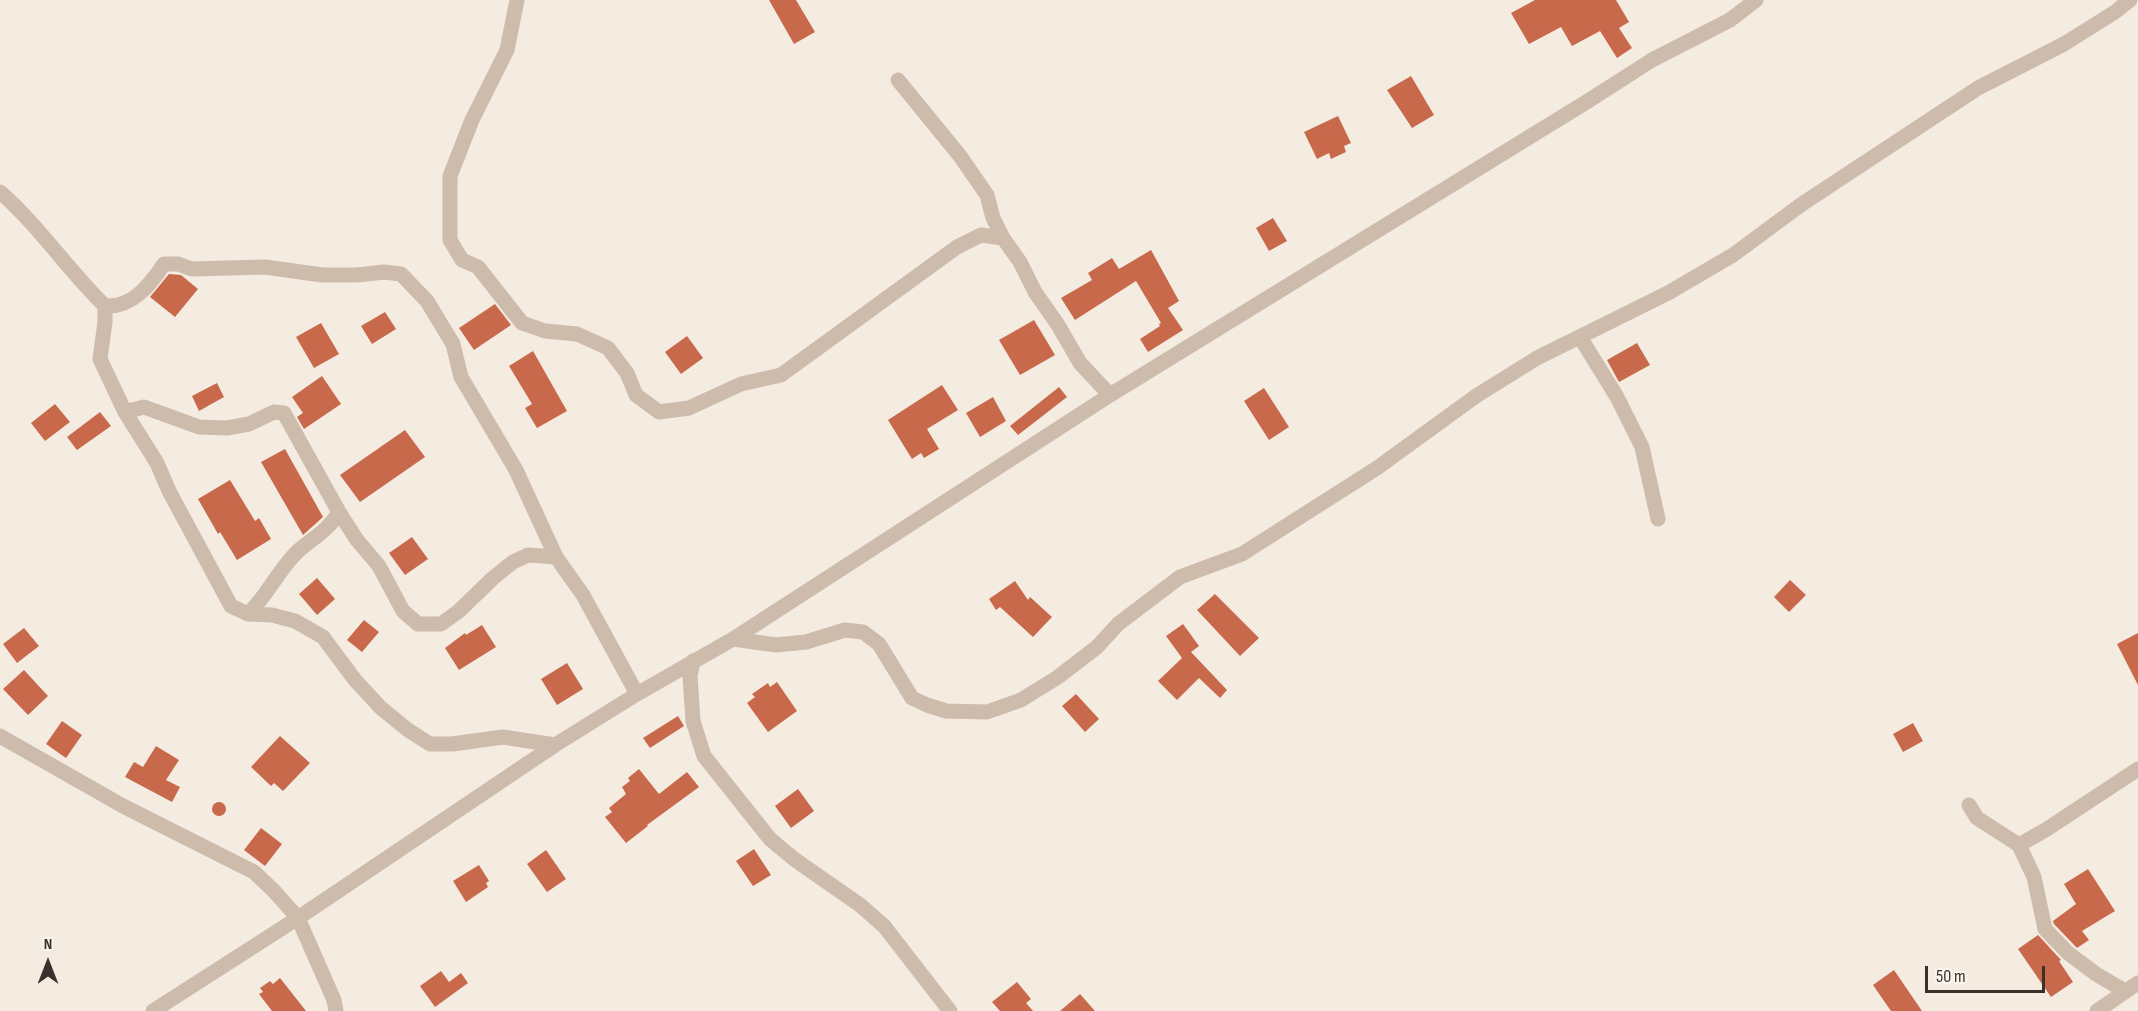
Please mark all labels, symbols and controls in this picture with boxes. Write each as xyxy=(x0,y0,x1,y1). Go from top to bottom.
north arrow xyxy=(18,933,78,993)
text: N xyxy=(44,935,52,954)
scale bar xyxy=(1928,954,2048,992)
text: 50 m xyxy=(1936,966,1966,987)

